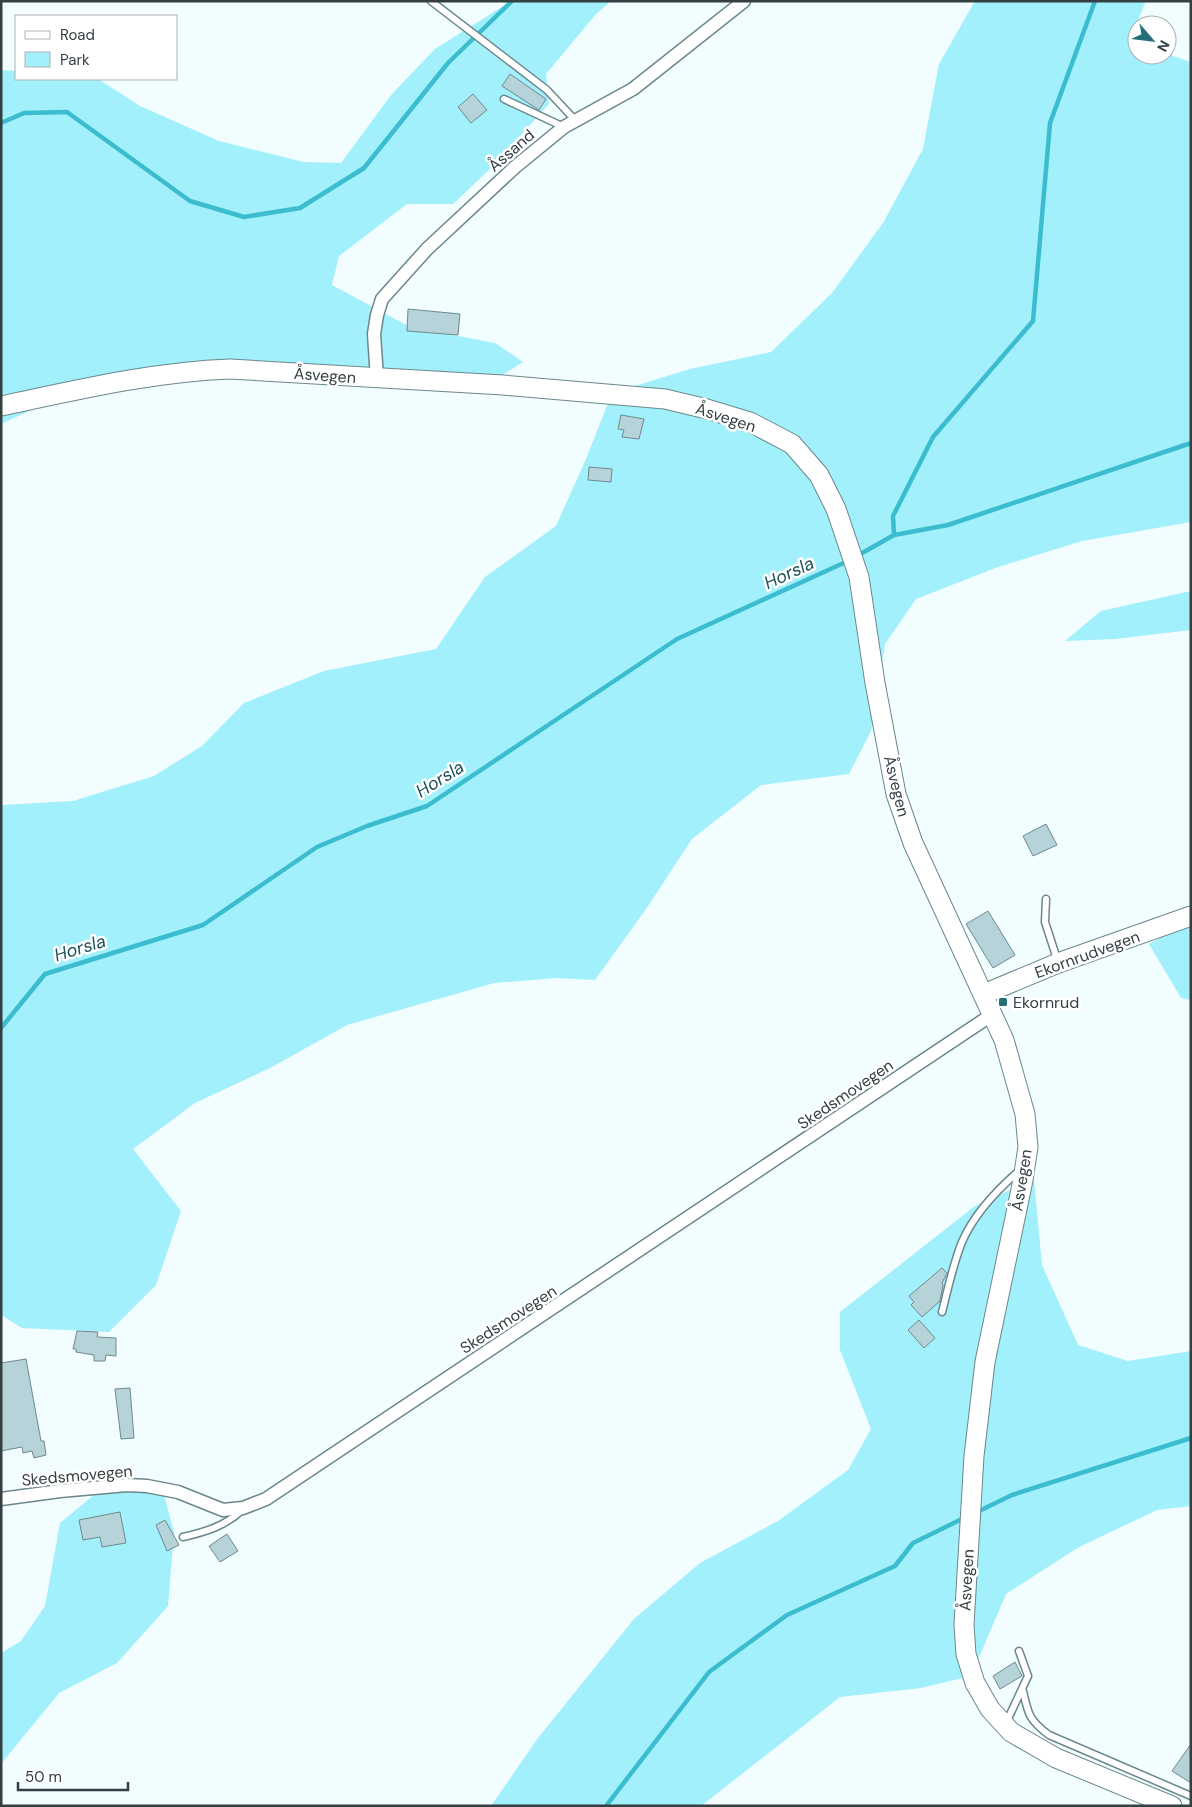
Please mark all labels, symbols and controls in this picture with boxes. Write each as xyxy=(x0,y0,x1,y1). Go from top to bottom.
legend xyxy=(15,15,178,80)
north arrow xyxy=(1127,15,1177,65)
text: Road xyxy=(60,25,95,45)
text: N xyxy=(1153,37,1174,55)
text: Park xyxy=(60,50,90,70)
street label: Åssand xyxy=(484,125,539,176)
street label: Åsvegen xyxy=(293,363,357,388)
street label: Åsvegen xyxy=(693,398,759,437)
water label: Horsla xyxy=(760,551,818,595)
street label: Åsvegen xyxy=(879,753,914,819)
water label: Horsla xyxy=(411,755,469,803)
street label: Ekornrudvegen xyxy=(1032,926,1143,983)
water label: Horsla xyxy=(51,929,109,967)
place label: Ekornrud xyxy=(1013,992,1079,1013)
marker: Ekornrud xyxy=(997,996,1009,1008)
street label: Skedsmovegen xyxy=(793,1055,897,1134)
street label: Åsvegen xyxy=(1006,1148,1037,1212)
street label: Skedsmovegen xyxy=(456,1280,561,1359)
street label: Skedsmovegen xyxy=(21,1460,133,1491)
street label: Åsvegen xyxy=(954,1548,979,1612)
scale bar xyxy=(18,1760,128,1792)
text: 50 m xyxy=(25,1767,62,1787)

